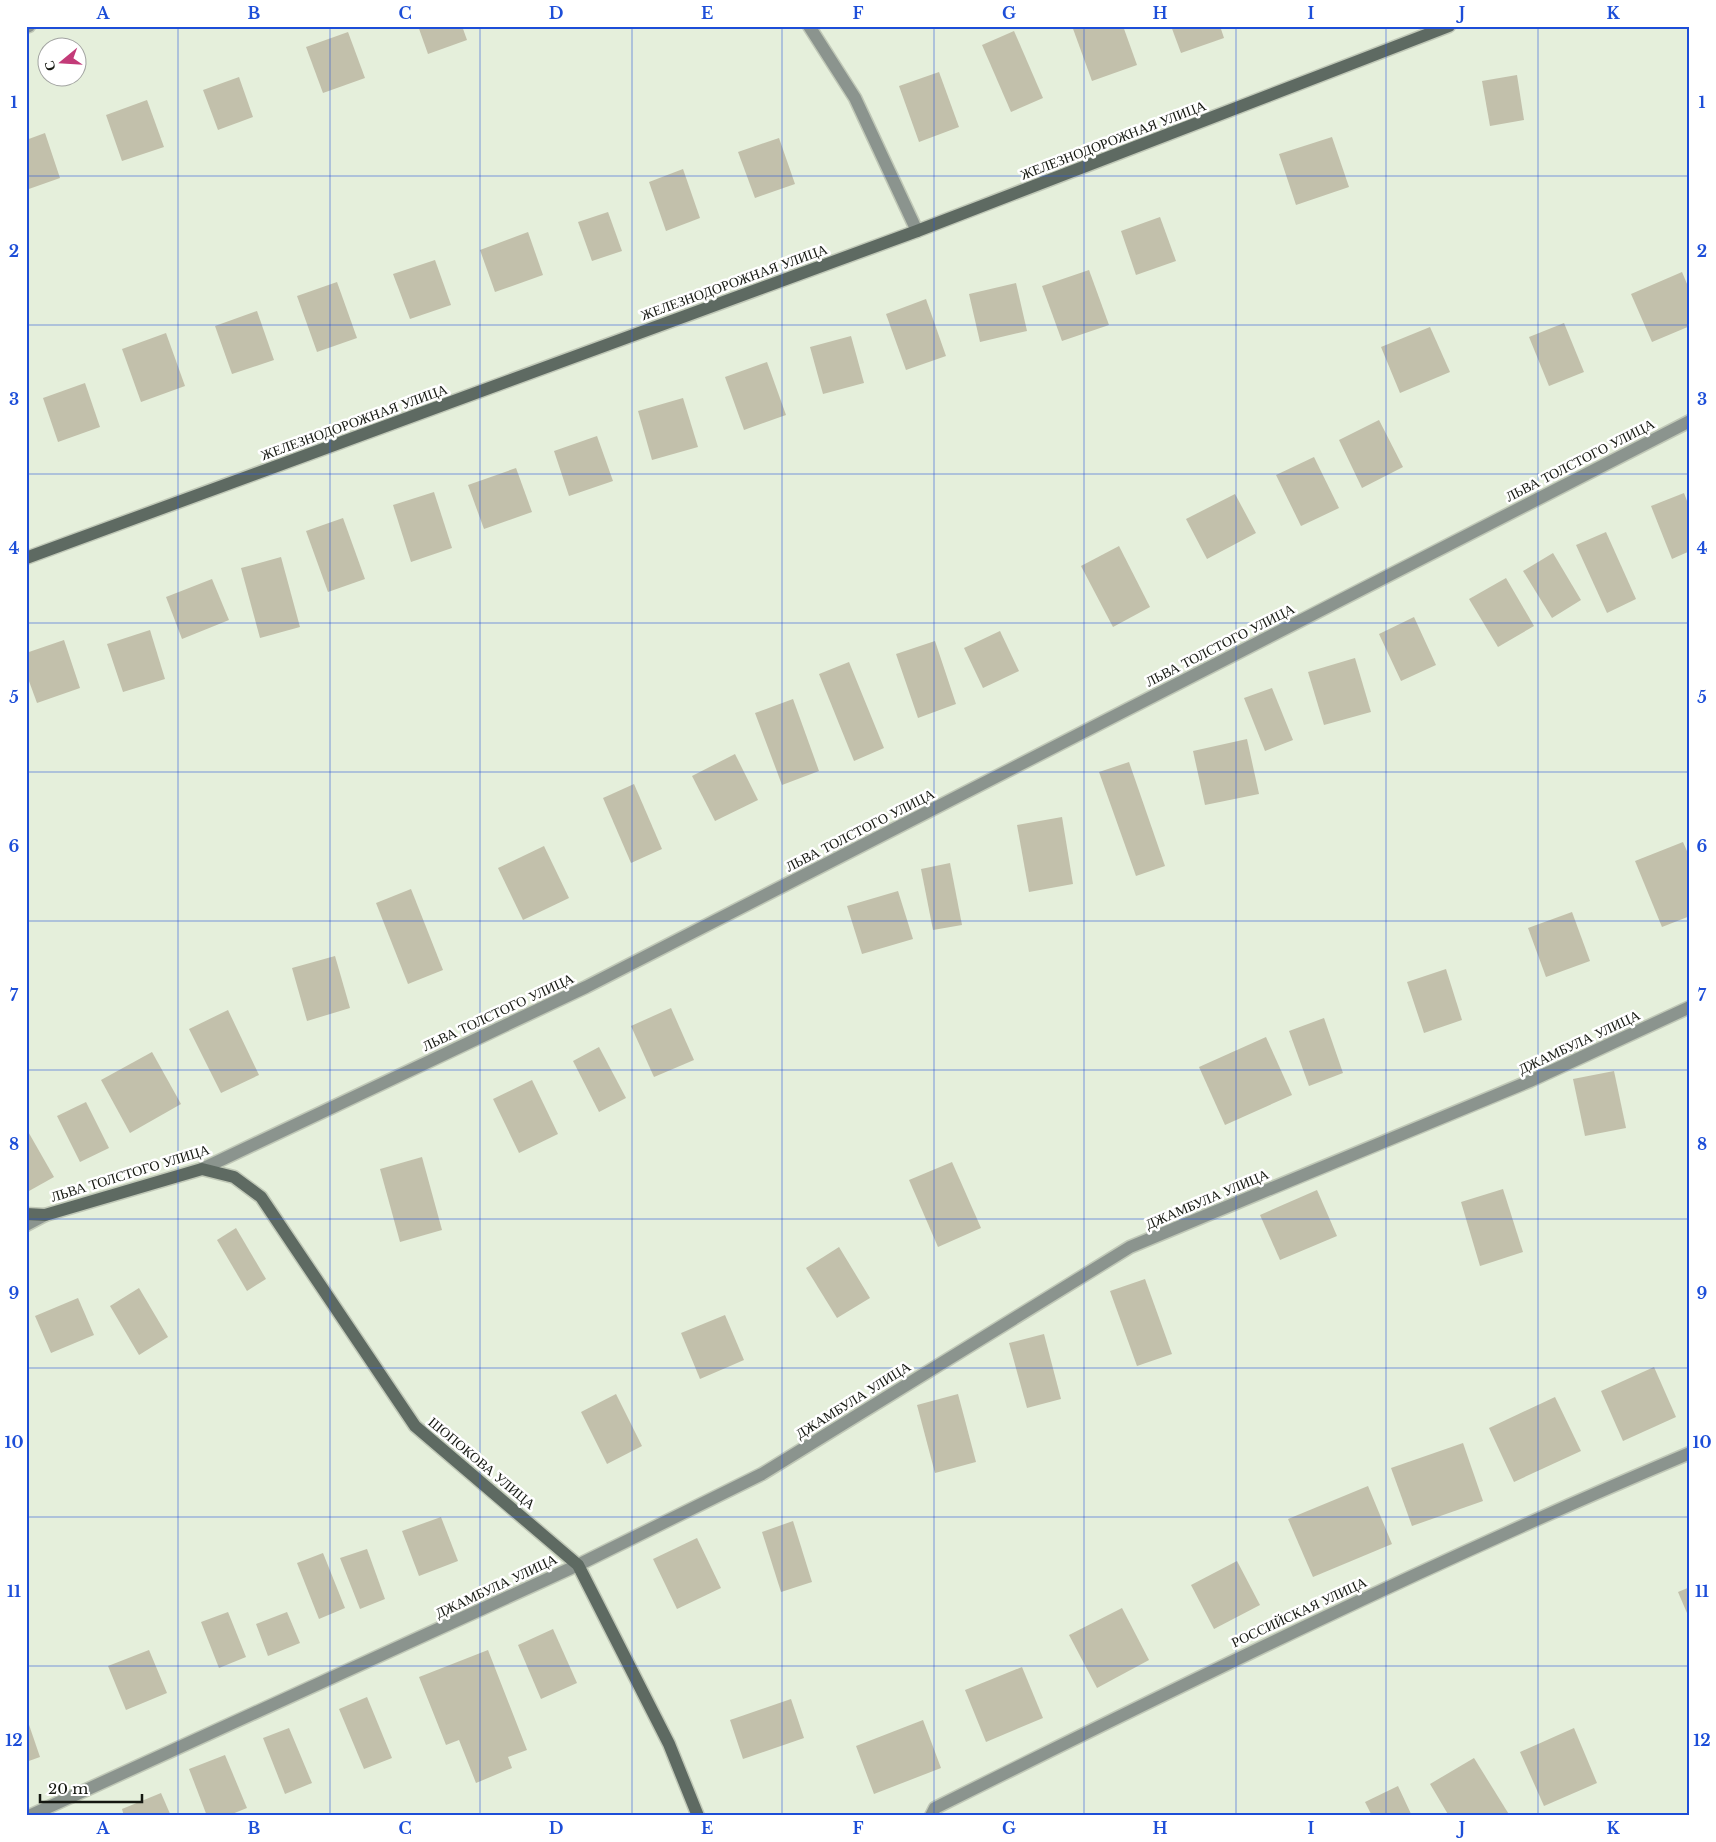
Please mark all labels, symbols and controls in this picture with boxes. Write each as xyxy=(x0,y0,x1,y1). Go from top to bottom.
text: A xyxy=(96,3,111,23)
text: B xyxy=(248,3,261,23)
text: C xyxy=(398,3,412,23)
text: D xyxy=(549,3,563,23)
text: E xyxy=(701,3,713,23)
text: F xyxy=(852,3,864,23)
text: G xyxy=(1002,3,1016,23)
text: H xyxy=(1152,3,1168,23)
text: I xyxy=(1308,3,1315,23)
text: J xyxy=(1456,3,1465,23)
text: K xyxy=(1606,3,1620,23)
north arrow xyxy=(38,38,88,88)
text: С xyxy=(40,58,60,74)
text: 1 xyxy=(11,92,18,112)
text: 1 xyxy=(1699,92,1706,112)
street label: ЖЕЛЕЗНОДОРОЖНАЯ УЛИЦА xyxy=(1018,96,1209,184)
street label: ЖЕЛЕЗНОДОРОЖНАЯ УЛИЦА xyxy=(638,239,831,324)
text: 2 xyxy=(9,241,19,261)
text: 2 xyxy=(1697,241,1707,261)
street label: ЖЕЛЕЗНОДОРОЖНАЯ УЛИЦА xyxy=(258,379,451,464)
text: 3 xyxy=(9,389,19,409)
text: 3 xyxy=(1697,389,1707,409)
street label: ЛЬВА ТОЛСТОГО УЛИЦА xyxy=(1502,414,1658,506)
text: 4 xyxy=(9,538,19,558)
text: 4 xyxy=(1697,538,1707,558)
street label: ЛЬВА ТОЛСТОГО УЛИЦА xyxy=(1142,599,1298,691)
text: 5 xyxy=(9,687,19,707)
text: 5 xyxy=(1697,687,1707,707)
street label: ЛЬВА ТОЛСТОГО УЛИЦА xyxy=(782,784,938,876)
text: 6 xyxy=(9,836,20,856)
text: 6 xyxy=(1697,836,1708,856)
street label: ЛЬВА ТОЛСТОГО УЛИЦА xyxy=(419,969,577,1055)
text: 7 xyxy=(10,985,19,1005)
text: 7 xyxy=(1698,985,1707,1005)
street label: ДЖАМБУЛА УЛИЦА xyxy=(1515,1006,1644,1078)
text: 8 xyxy=(9,1134,19,1154)
text: 8 xyxy=(1697,1134,1707,1154)
street label: ЛЬВА ТОЛСТОГО УЛИЦА xyxy=(48,1140,212,1206)
street label: ДЖАМБУЛА УЛИЦА xyxy=(1143,1165,1272,1233)
text: 9 xyxy=(9,1283,20,1303)
text: 9 xyxy=(1697,1283,1708,1303)
street label: ДЖАМБУЛА УЛИЦА xyxy=(792,1357,915,1443)
street label: ШОПОКОВА УЛИЦА xyxy=(425,1413,540,1514)
text: 10 xyxy=(4,1432,24,1452)
text: 10 xyxy=(1692,1432,1712,1452)
street label: ДЖАМБУЛА УЛИЦА xyxy=(432,1550,561,1622)
street label: РОССИЙСКАЯ УЛИЦА xyxy=(1228,1572,1370,1651)
text: 11 xyxy=(7,1581,21,1601)
text: 11 xyxy=(1695,1581,1709,1601)
text: 12 xyxy=(5,1730,23,1750)
text: 12 xyxy=(1693,1730,1711,1750)
scale bar xyxy=(40,1772,142,1804)
text: 20 m xyxy=(48,1779,88,1798)
text: A xyxy=(96,1818,111,1838)
text: B xyxy=(248,1818,261,1838)
text: C xyxy=(398,1818,412,1838)
text: D xyxy=(549,1818,563,1838)
text: E xyxy=(701,1818,713,1838)
text: F xyxy=(852,1818,864,1838)
text: G xyxy=(1002,1818,1016,1838)
text: H xyxy=(1152,1818,1168,1838)
text: I xyxy=(1308,1818,1315,1838)
text: J xyxy=(1456,1818,1465,1838)
text: K xyxy=(1606,1818,1620,1838)

